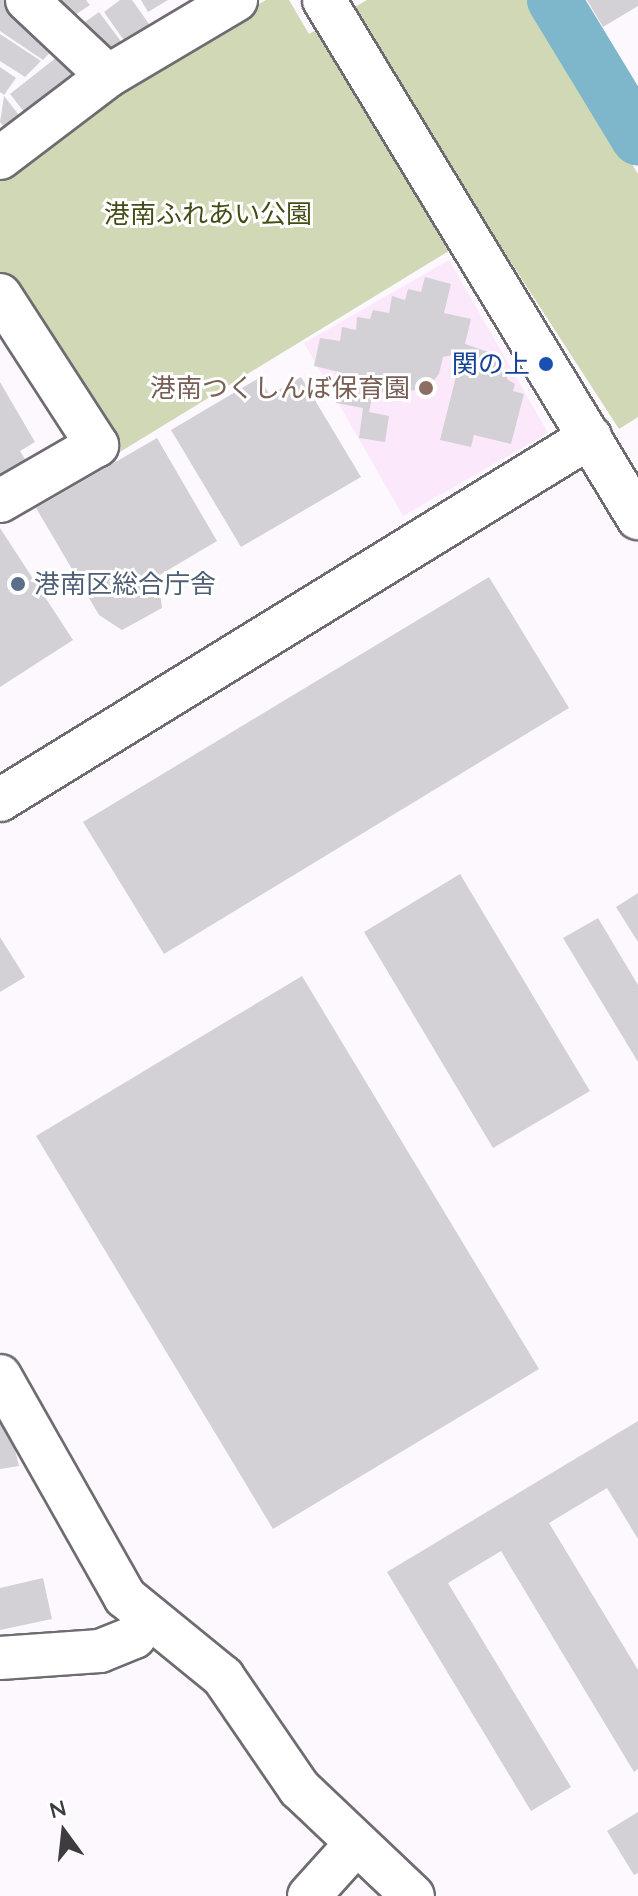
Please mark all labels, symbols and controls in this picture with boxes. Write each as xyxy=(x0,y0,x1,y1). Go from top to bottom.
park label: 港南ふれあい公園 xyxy=(104,198,312,230)
place label: 関の上 xyxy=(452,348,530,380)
marker: 関の上 xyxy=(537,355,555,373)
place label: 港南つくしんぼ保育園 xyxy=(150,372,410,404)
marker: 港南つくしんぼ保育園 xyxy=(417,379,435,397)
place label: 港南区総合庁舎 xyxy=(34,568,216,600)
marker: 港南区総合庁舎 xyxy=(9,575,27,593)
north arrow xyxy=(24,1792,104,1872)
text: N xyxy=(46,1793,69,1824)

